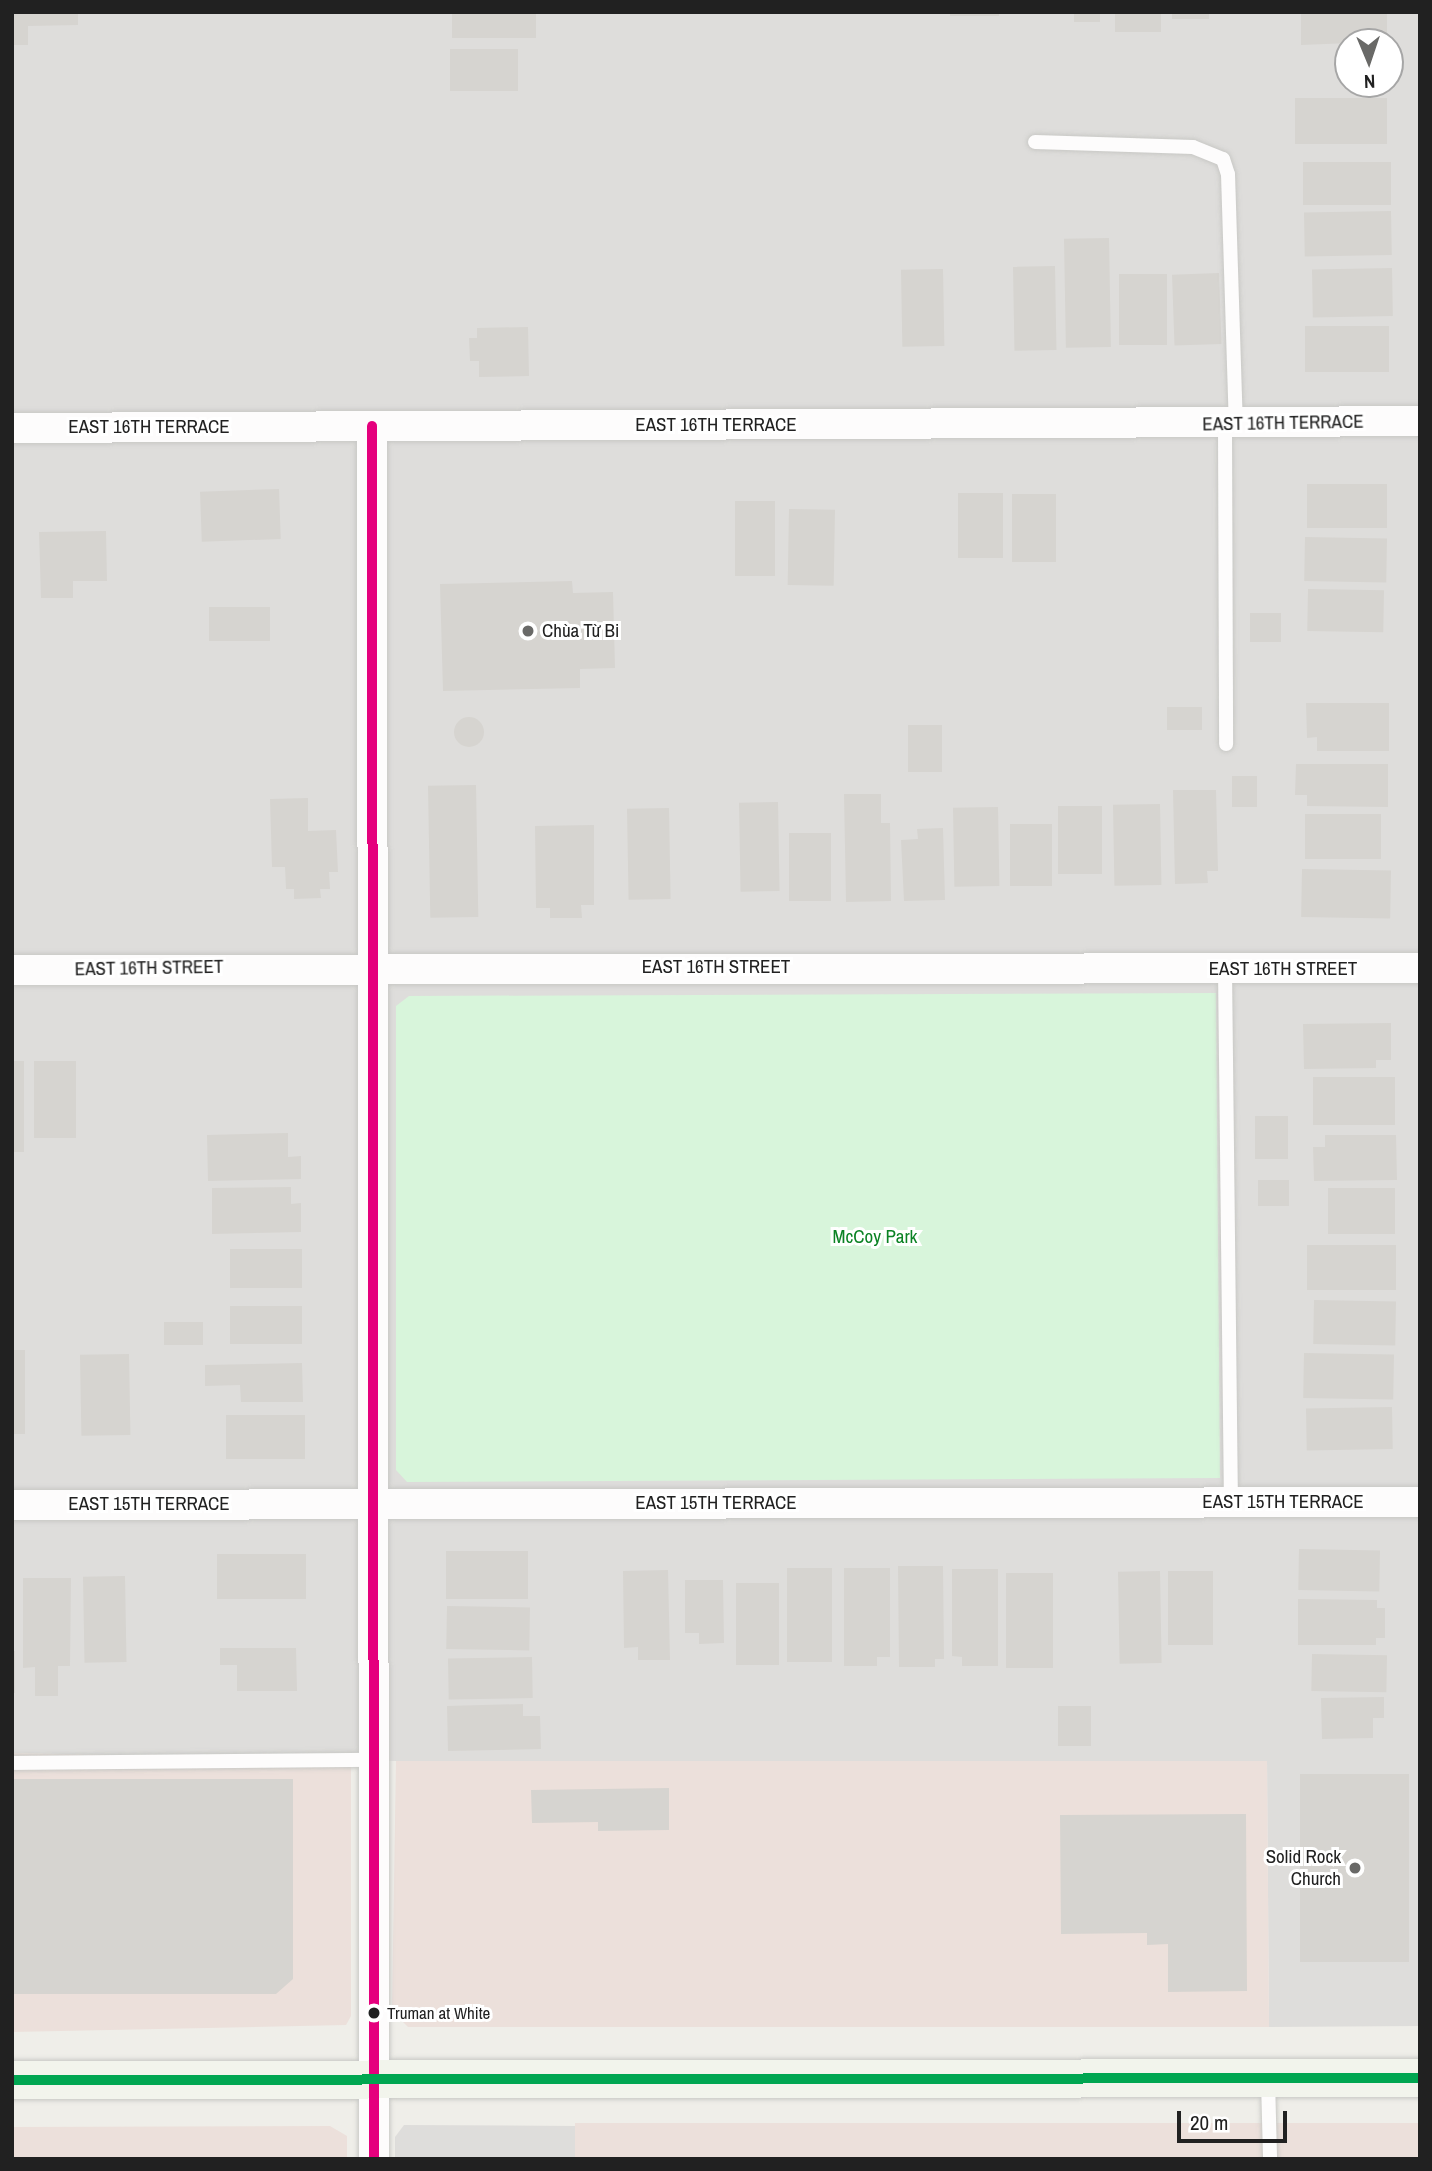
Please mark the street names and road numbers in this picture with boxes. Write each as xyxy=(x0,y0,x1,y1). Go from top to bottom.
street label: EAST 16TH TERRACE xyxy=(1202,410,1364,436)
street label: EAST 16TH TERRACE xyxy=(635,414,797,436)
street label: EAST 16TH TERRACE xyxy=(68,416,230,438)
street label: EAST 16TH STREET xyxy=(74,955,224,981)
street label: EAST 16TH STREET xyxy=(642,956,790,978)
street label: EAST 16TH STREET xyxy=(1209,958,1357,980)
street label: EAST 15TH TERRACE xyxy=(1202,1491,1364,1513)
street label: EAST 15TH TERRACE xyxy=(635,1492,797,1514)
street label: EAST 15TH TERRACE xyxy=(68,1493,230,1515)

